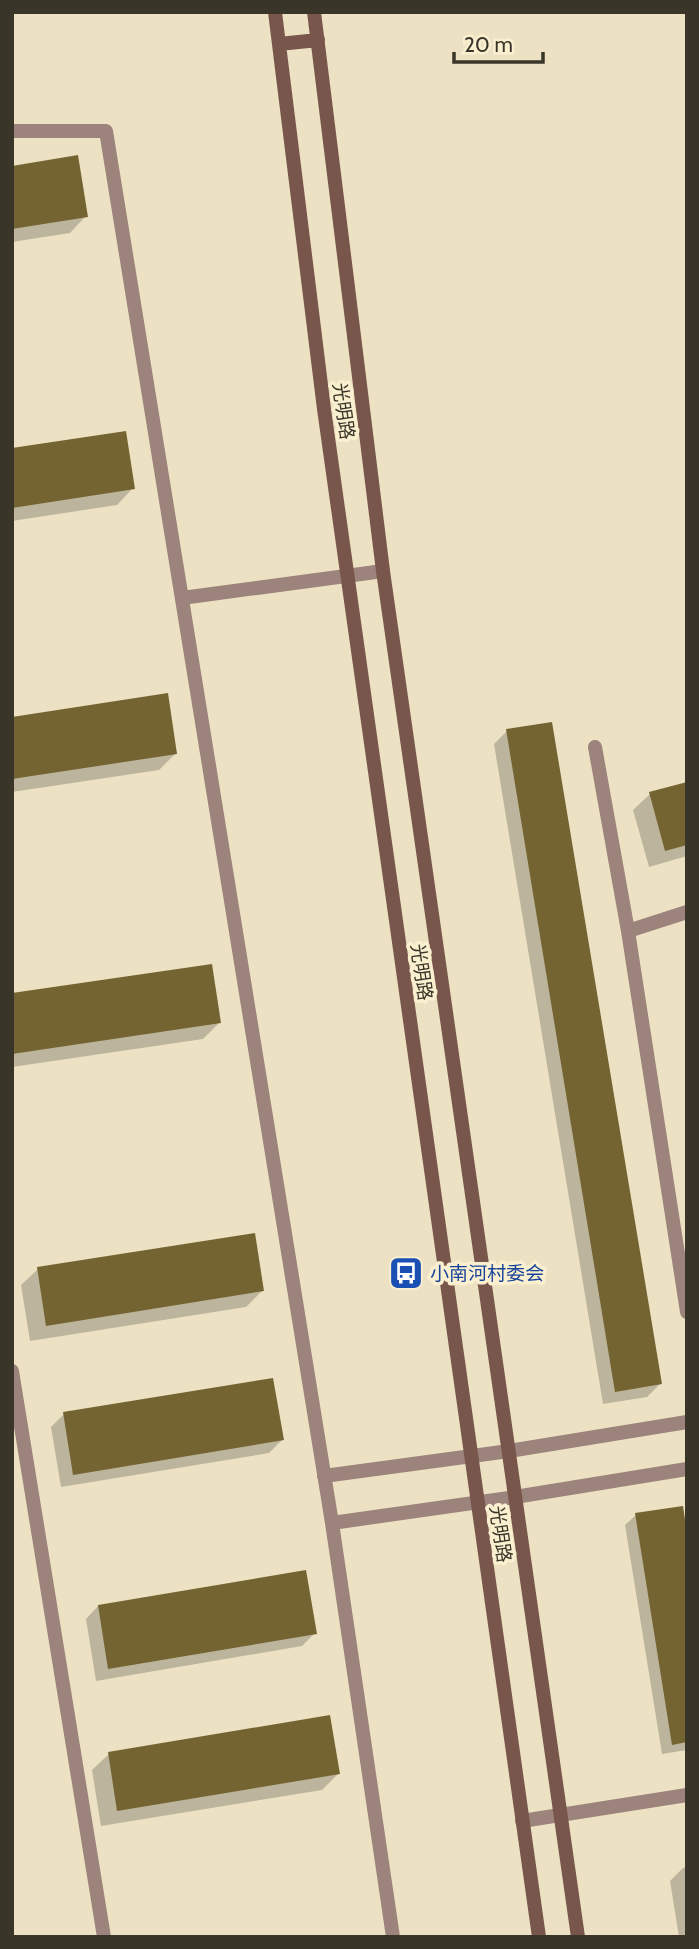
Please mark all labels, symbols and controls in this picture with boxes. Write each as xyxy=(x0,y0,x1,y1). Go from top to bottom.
scale bar xyxy=(454,21,543,65)
text: 20 m xyxy=(464,32,513,57)
street label: 光明路 xyxy=(328,381,359,441)
street label: 光明路 xyxy=(406,942,437,1002)
bus stop icon: 小南河村委会 xyxy=(387,1254,425,1292)
place label: 小南河村委会 xyxy=(430,1262,544,1285)
street label: 光明路 xyxy=(485,1504,516,1564)

